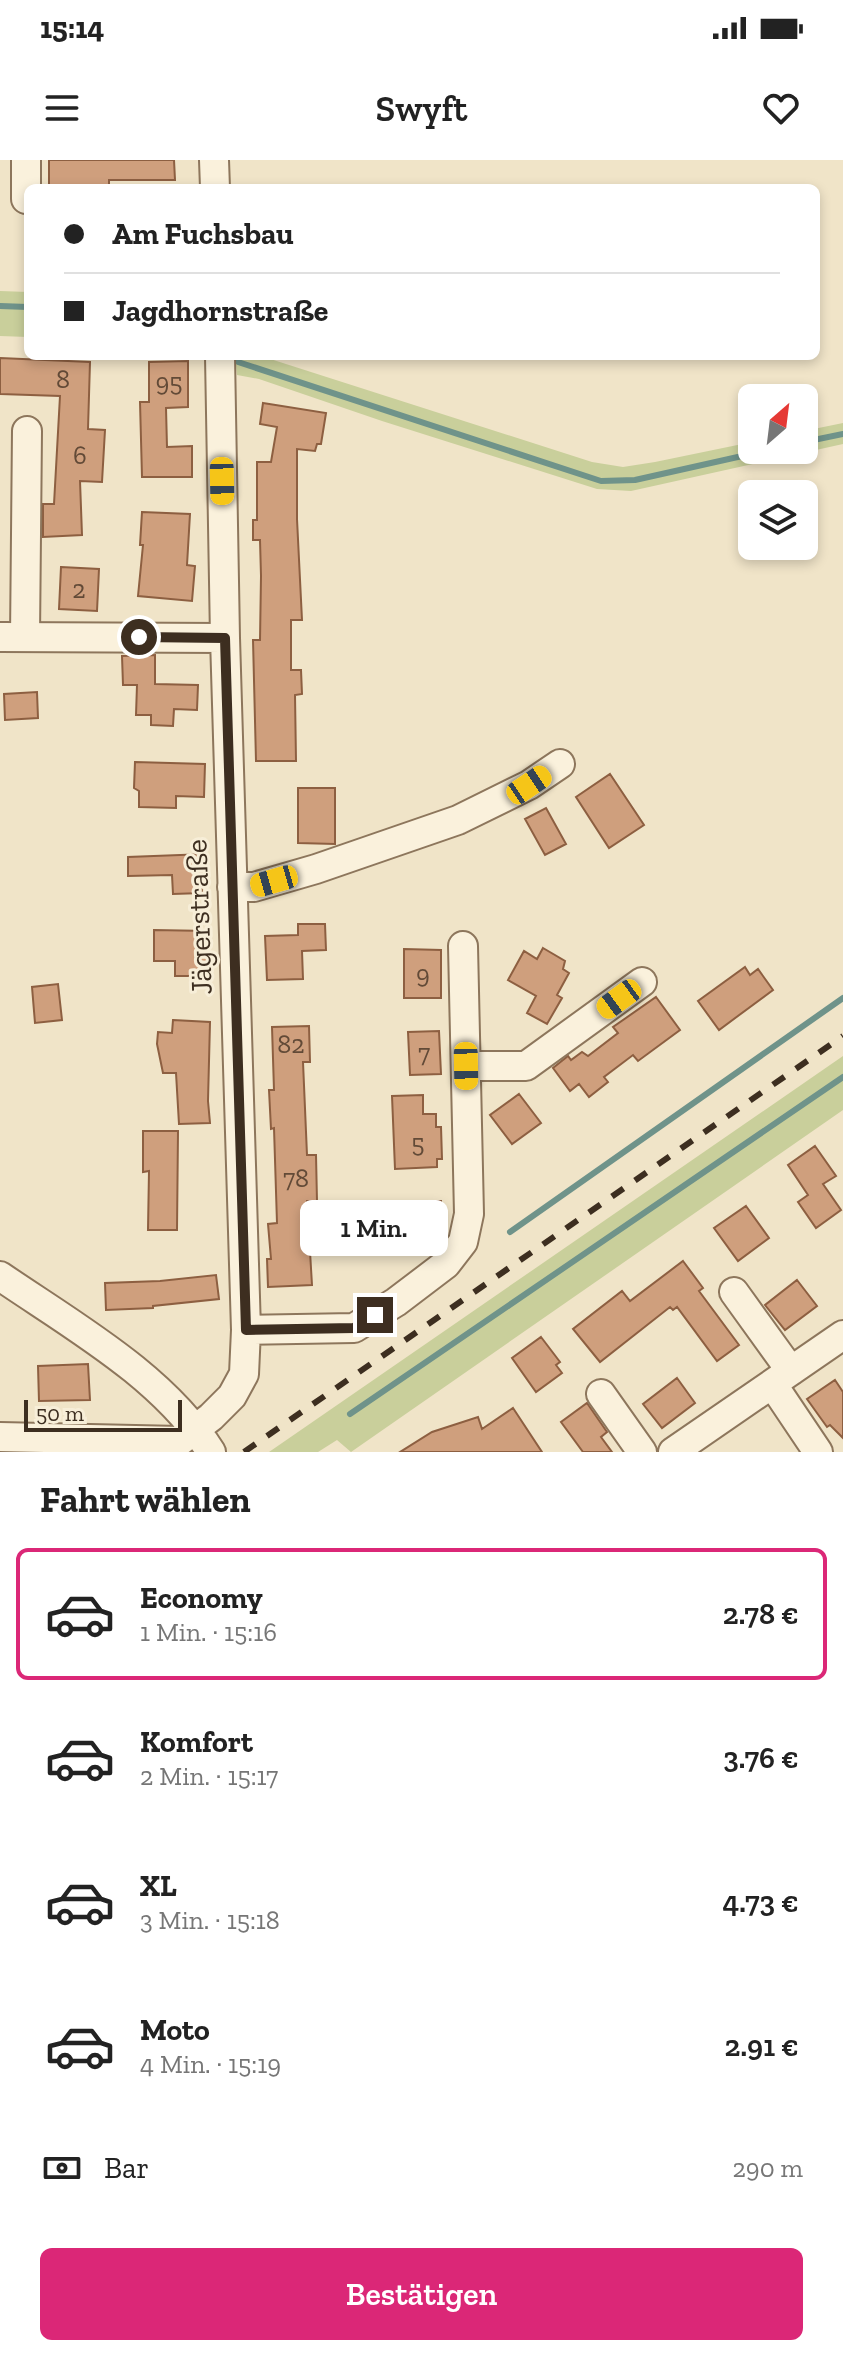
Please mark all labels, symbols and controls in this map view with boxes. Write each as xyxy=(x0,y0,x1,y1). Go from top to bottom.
text: 15:14 xyxy=(40,10,104,46)
icon: menu xyxy=(40,86,84,130)
icon: heart xyxy=(759,86,803,130)
text: Swyft xyxy=(376,87,467,130)
text: Am Fuchsbau xyxy=(112,216,294,252)
text: Jagdhornstraße xyxy=(112,293,328,329)
house number: 8 xyxy=(56,363,70,395)
house number: 95 xyxy=(155,366,183,398)
north arrow xyxy=(738,384,818,464)
map controls xyxy=(738,384,818,560)
house number: 6 xyxy=(73,439,87,471)
car xyxy=(210,457,234,505)
button: layers xyxy=(738,480,818,560)
house number: 2 xyxy=(72,573,86,605)
route start xyxy=(121,619,157,655)
car xyxy=(502,762,556,808)
street label: Jägerstraße xyxy=(178,839,220,995)
car xyxy=(248,863,300,899)
house number: 9 xyxy=(416,958,430,990)
car xyxy=(593,975,645,1023)
house number: 82 xyxy=(277,1028,305,1060)
house number: 7 xyxy=(418,1037,430,1069)
car xyxy=(454,1042,478,1090)
house number: 5 xyxy=(411,1127,425,1159)
house number: 78 xyxy=(283,1162,309,1194)
callout: 1 Min. xyxy=(301,1199,449,1255)
text: 1 Min. xyxy=(340,1212,408,1244)
route end xyxy=(357,1297,393,1333)
scale bar xyxy=(24,1396,182,1432)
text: 50 m xyxy=(36,1400,84,1427)
text: Fahrt wählen xyxy=(40,1478,251,1521)
icon: car xyxy=(44,1578,116,1650)
text: Economy xyxy=(140,1580,263,1616)
text: 2.78 € xyxy=(723,1596,799,1632)
text: 1 Min. · 15:16 xyxy=(140,1616,277,1648)
icon: car xyxy=(44,1722,116,1794)
text: Komfort xyxy=(140,1724,253,1760)
text: 3.76 € xyxy=(723,1740,799,1776)
text: 2 Min. · 15:17 xyxy=(140,1760,278,1792)
icon: car xyxy=(44,1866,116,1938)
text: XL xyxy=(140,1868,177,1904)
text: 4.73 € xyxy=(723,1884,799,1920)
text: 3 Min. · 15:18 xyxy=(140,1904,280,1936)
icon: car xyxy=(44,2010,116,2082)
text: Moto xyxy=(140,2012,210,2048)
text: 2.91 € xyxy=(725,2028,799,2064)
text: 4 Min. · 15:19 xyxy=(140,2048,281,2080)
icon: cash xyxy=(40,2146,84,2190)
text: Bar xyxy=(104,2150,149,2186)
text: 290 m xyxy=(732,2152,803,2184)
button: Bestätigen xyxy=(40,2248,803,2340)

